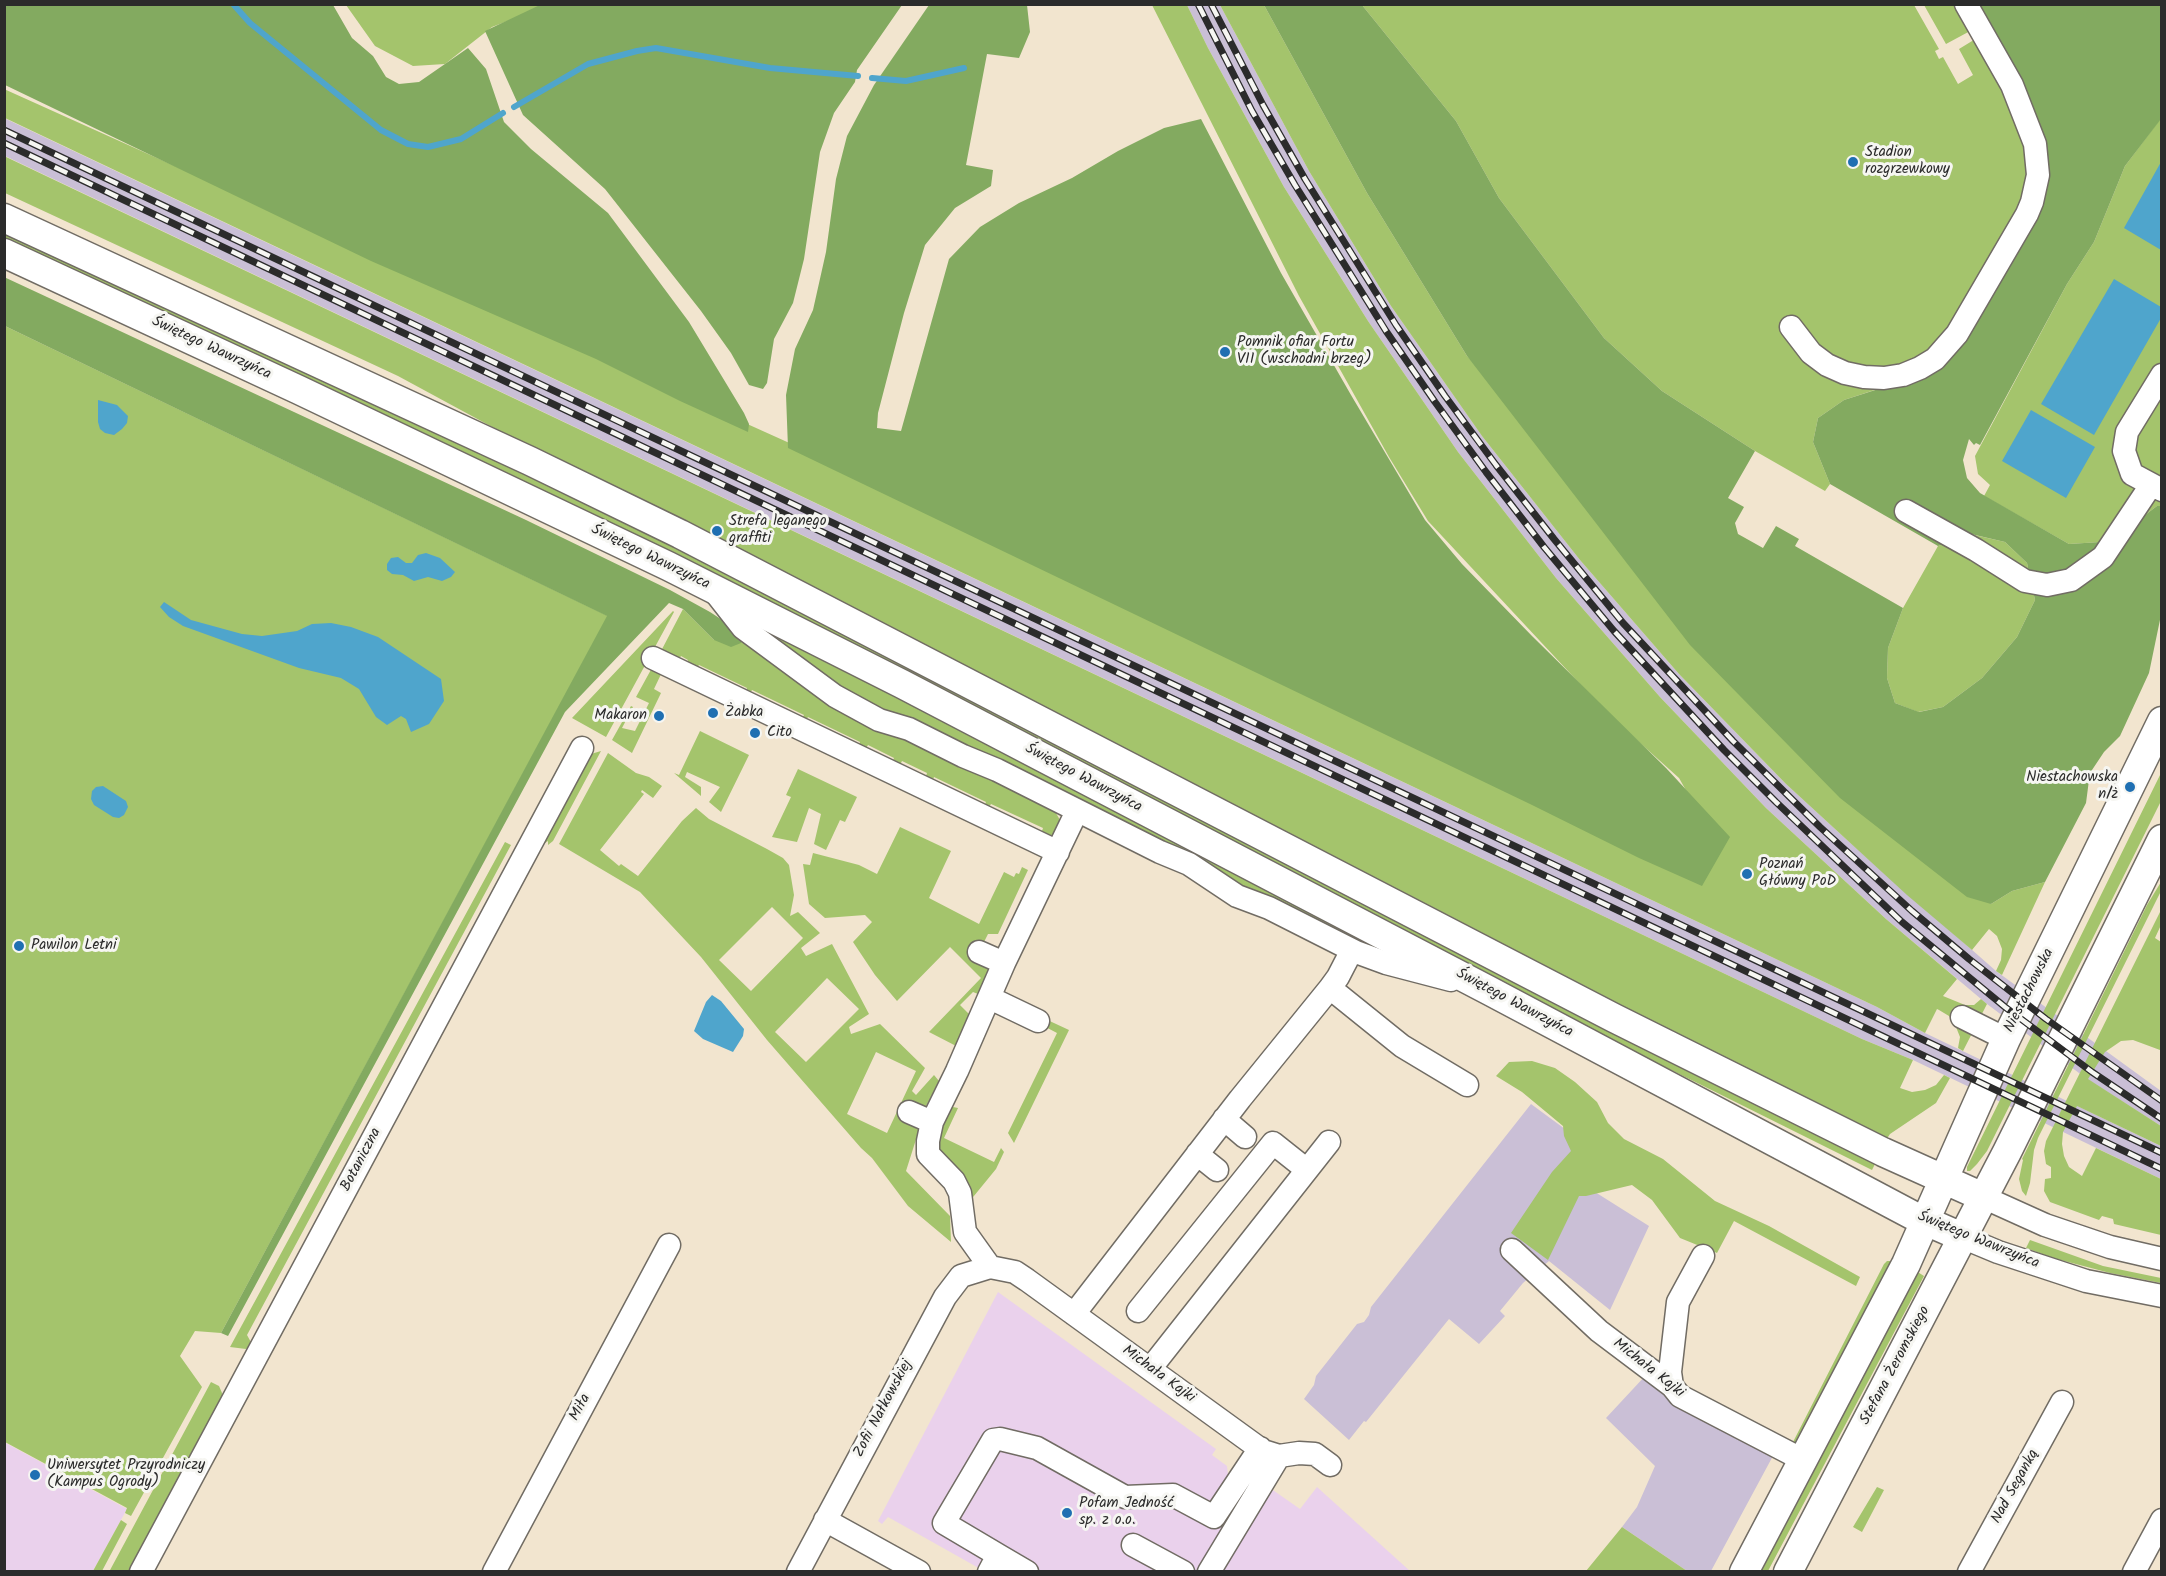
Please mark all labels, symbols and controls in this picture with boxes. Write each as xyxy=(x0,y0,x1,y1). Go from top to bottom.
place label: Stadion rozgrzewkowy xyxy=(1865,144,1950,179)
marker: Stadion rozgrzewkowy xyxy=(1846,155,1860,169)
street label: Świętego Wawrzyńca xyxy=(148,313,274,385)
place label: Pomnik ofiar Fortu VII (wschodni brzeg) xyxy=(1237,334,1372,369)
marker: Pomnik ofiar Fortu VII (wschodni brzeg) xyxy=(1218,345,1232,359)
place label: Strefa leganego graffiti xyxy=(729,513,826,548)
street label: Świętego Wawrzyńca xyxy=(588,521,712,595)
marker: Strefa leganego graffiti xyxy=(710,524,724,538)
place label: Żabka xyxy=(725,704,763,722)
marker: Żabka xyxy=(706,706,720,720)
place label: Makaron xyxy=(594,707,647,725)
marker: Makaron xyxy=(652,709,666,723)
place label: Cito xyxy=(767,724,792,742)
marker: Cito xyxy=(748,726,762,740)
street label: Świętego Wawrzyńca xyxy=(1021,741,1145,817)
place label: Niestachowska n/ż xyxy=(2026,769,2118,804)
marker: Niestachowska n/ż xyxy=(2123,780,2137,794)
place label: Poznań Główny PoD xyxy=(1759,856,1836,891)
marker: Poznań Główny PoD xyxy=(1740,867,1754,881)
place label: Pawilon Letni xyxy=(31,937,117,955)
marker: Pawilon Letni xyxy=(12,939,26,953)
street label: Niestachowska xyxy=(2001,946,2059,1036)
street label: Świętego Wawrzyńca xyxy=(1452,966,1576,1042)
street label: Botaniczna xyxy=(338,1125,386,1195)
street label: Świętego Wawrzyńca xyxy=(1914,1208,2042,1274)
street label: Stefana Żeromskiego xyxy=(1857,1304,1935,1428)
street label: Michała Kajki xyxy=(1609,1335,1687,1403)
street label: Michała Kajki xyxy=(1118,1342,1198,1408)
street label: Zofii Nałkowskiej xyxy=(851,1357,917,1461)
street label: Miła xyxy=(567,1391,595,1425)
street label: Nad Seganką xyxy=(1988,1447,2044,1527)
place label: Uniwersytet Przyrodniczy (Kampus Ogrody) xyxy=(47,1457,205,1492)
marker: Uniwersytet Przyrodniczy (Kampus Ogrody) xyxy=(28,1468,42,1482)
place label: Pofam Jedność sp. z o.o. xyxy=(1079,1495,1174,1530)
marker: Pofam Jedność sp. z o.o. xyxy=(1060,1506,1074,1520)

